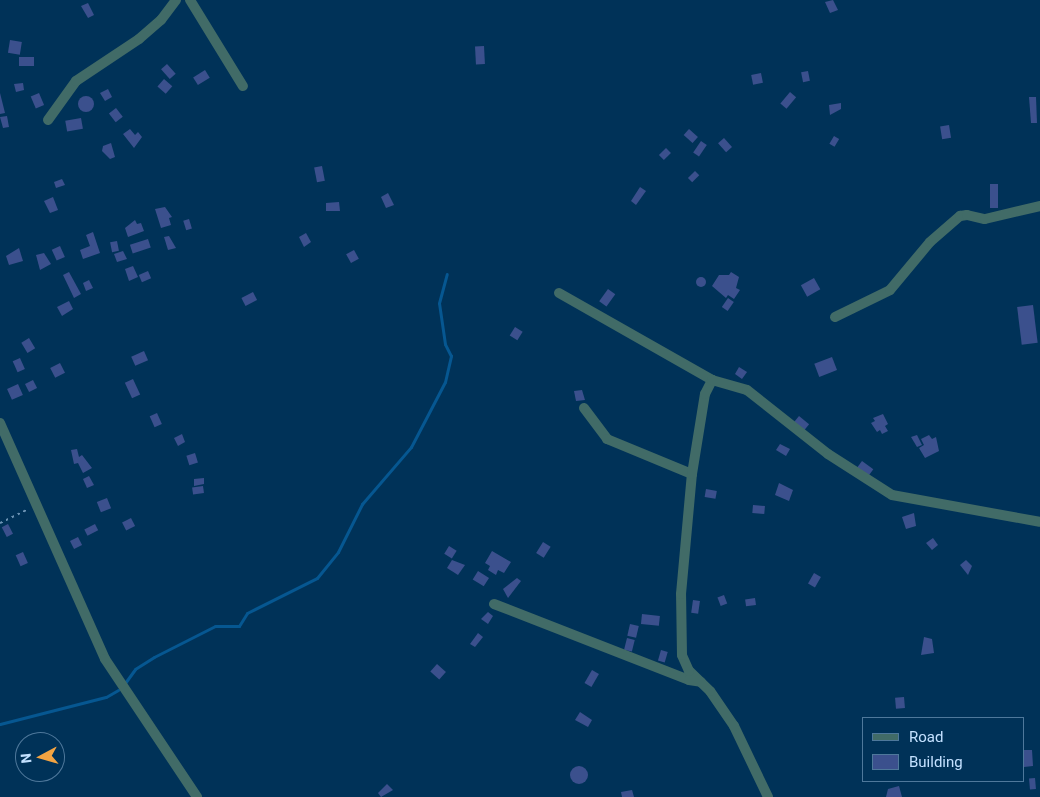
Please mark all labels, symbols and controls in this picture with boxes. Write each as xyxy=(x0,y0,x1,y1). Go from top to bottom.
legend xyxy=(862,717,1025,782)
text: Road xyxy=(909,728,943,746)
north arrow xyxy=(15,732,65,782)
text: N xyxy=(18,753,35,764)
text: Building xyxy=(909,753,963,771)

